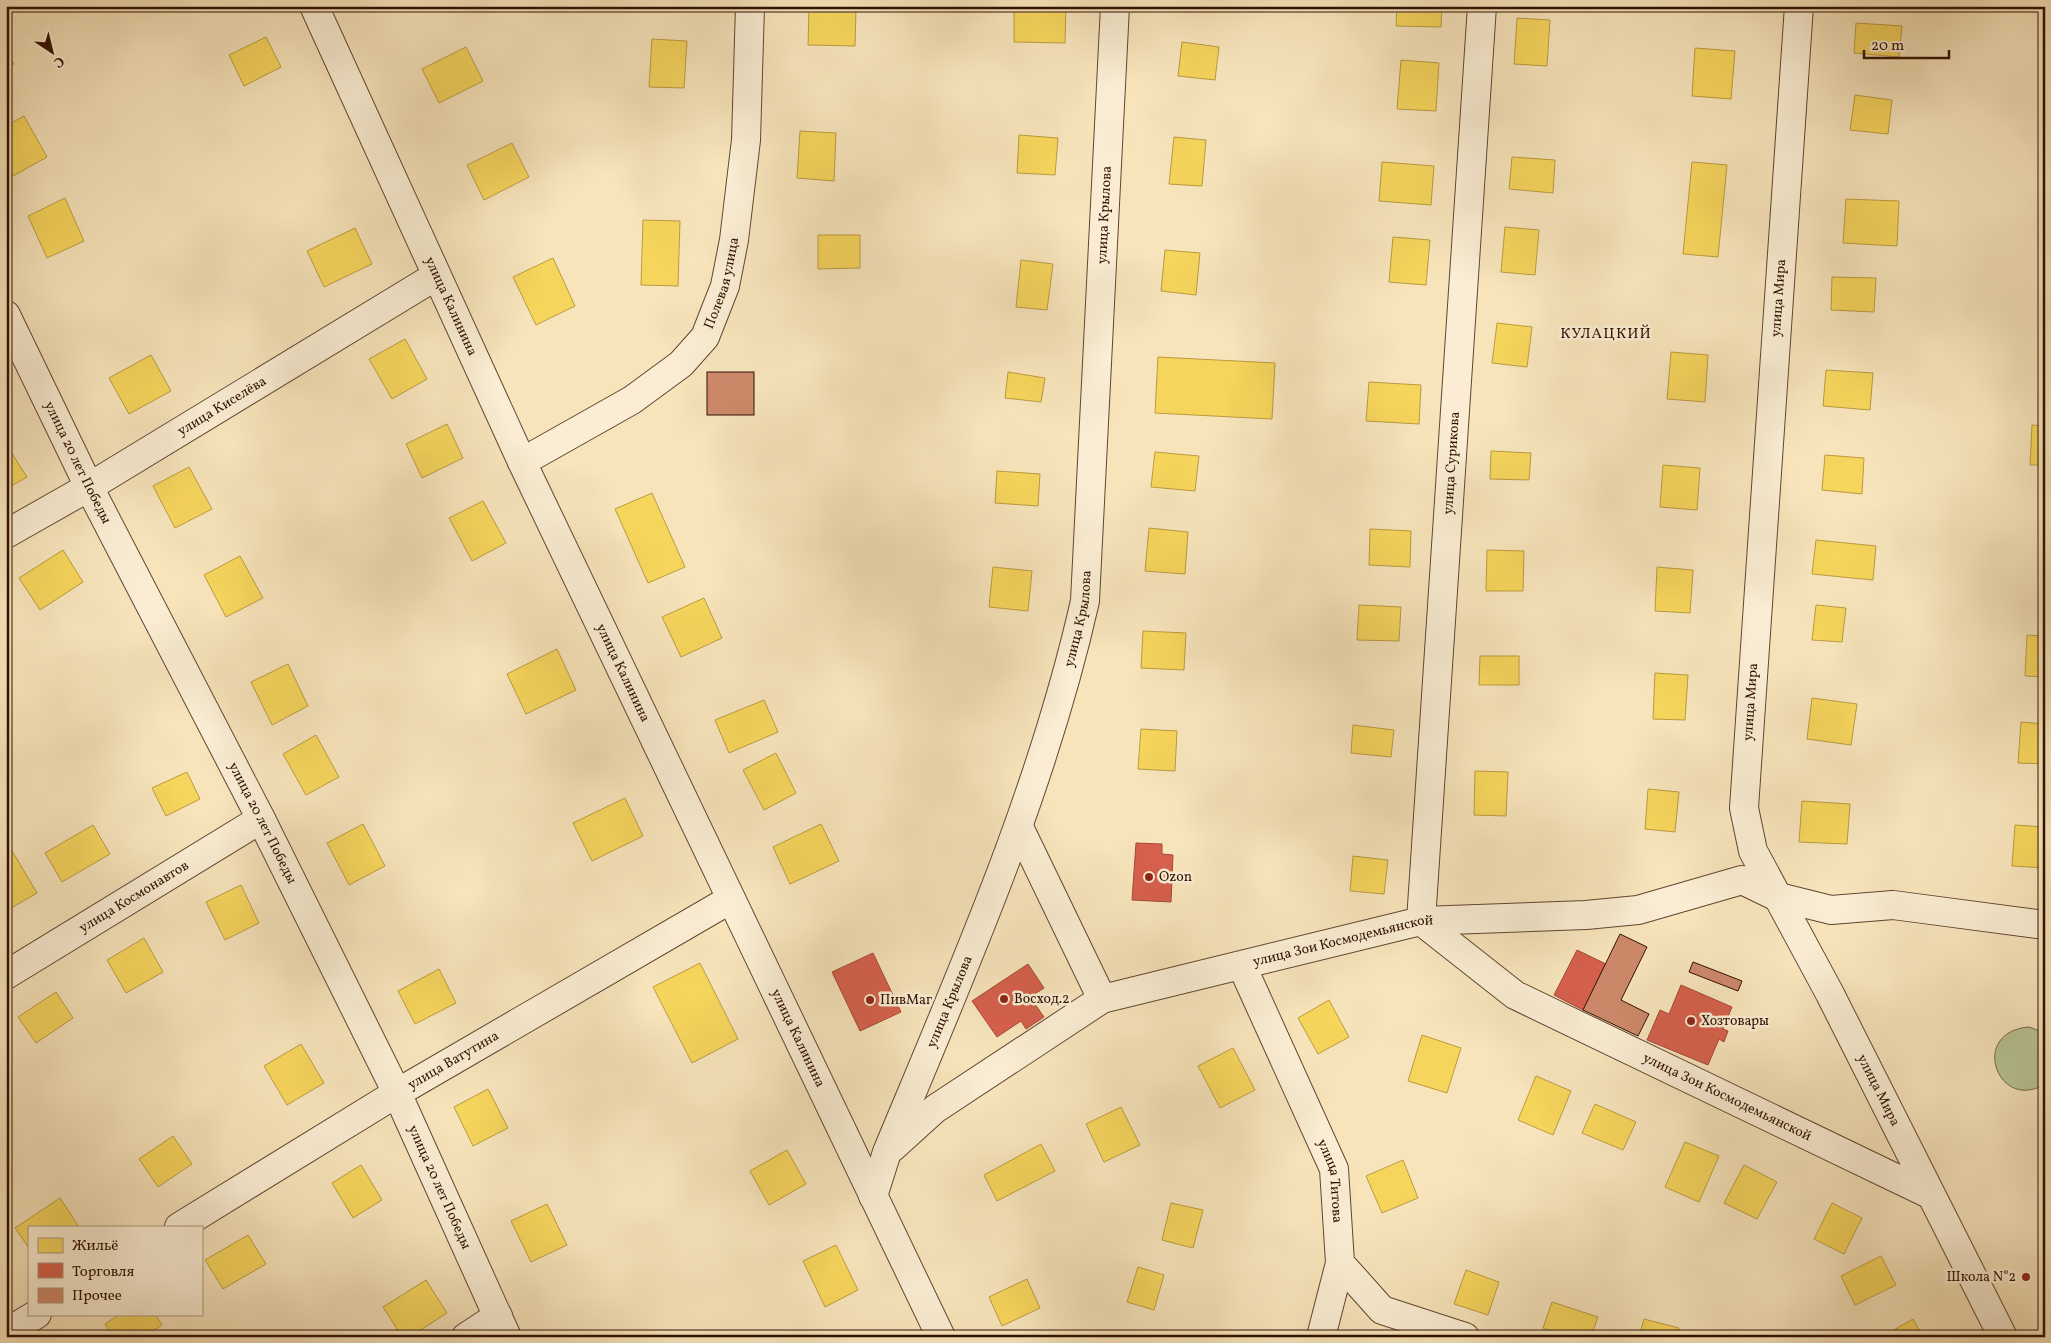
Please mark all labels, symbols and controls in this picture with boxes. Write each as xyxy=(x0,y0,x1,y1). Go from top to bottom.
north arrow xyxy=(28,28,78,78)
scale bar xyxy=(1864,28,1948,60)
text: 20 m xyxy=(1871,36,1904,57)
text: С xyxy=(49,51,68,72)
street label: улица Крылова xyxy=(1092,165,1116,265)
street label: Полевая улица xyxy=(700,236,744,332)
street label: улица Калинина xyxy=(420,254,482,359)
street label: улица Мира xyxy=(1767,258,1791,338)
district label: КУЛАЦКИЙ xyxy=(1560,324,1652,345)
street label: улица Киселёва xyxy=(174,372,270,441)
street label: улица 20 лет Победы xyxy=(40,398,116,527)
street label: улица Сурикова xyxy=(1439,411,1464,515)
street label: улица Крылова xyxy=(1060,570,1096,669)
street label: улица Калинина xyxy=(591,620,655,725)
street label: улица Мира xyxy=(1739,662,1763,742)
street label: улица 20 лет Победы xyxy=(224,759,301,887)
street label: улица Космонавтов xyxy=(76,856,192,938)
place label: Ozon xyxy=(1159,868,1192,887)
marker: Ozon xyxy=(1143,871,1155,883)
street label: улица Зои Космодемьянской xyxy=(1251,911,1434,971)
street label: улица Крылова xyxy=(922,953,977,1051)
street label: улица Калинина xyxy=(766,986,830,1091)
place label: Восход.2 xyxy=(1014,990,1070,1009)
place label: ПивМаг xyxy=(880,991,932,1010)
marker: Восход.2 xyxy=(998,993,1010,1005)
marker: ПивМаг xyxy=(864,994,876,1006)
place label: Хозтовары xyxy=(1701,1012,1769,1031)
marker: Хозтовары xyxy=(1685,1015,1697,1027)
street label: улица Ватутина xyxy=(404,1026,502,1094)
street label: улица Зои Космодемьянской xyxy=(1640,1048,1815,1146)
street label: улица Мира xyxy=(1852,1051,1905,1130)
street label: улица 20 лет Победы xyxy=(403,1122,476,1252)
street label: улица Титова xyxy=(1312,1136,1347,1224)
legend xyxy=(28,1226,202,1316)
text: Жильё xyxy=(72,1236,118,1257)
text: Торговля xyxy=(72,1262,134,1283)
place label: Школа N°2 xyxy=(1947,1268,2016,1287)
marker: Школа N°2 xyxy=(2020,1271,2032,1283)
text: Прочее xyxy=(72,1286,122,1307)

